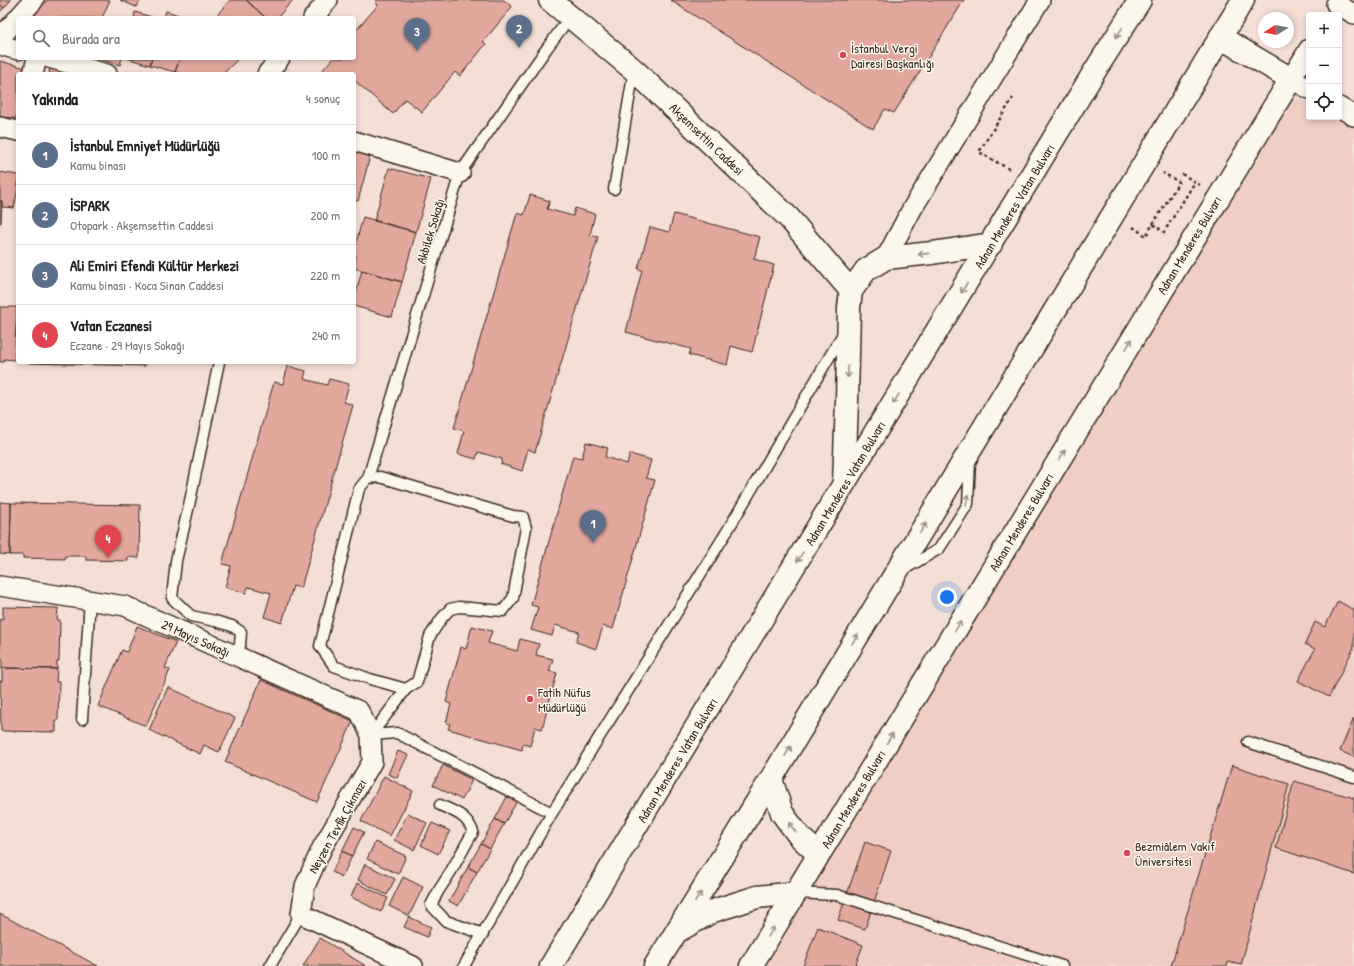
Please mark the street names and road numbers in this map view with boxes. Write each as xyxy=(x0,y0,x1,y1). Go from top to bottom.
street label: Akşemsettin Caddesi xyxy=(666,99,748,179)
street label: Adnan Menderes Vatan Bulvarı xyxy=(970,140,1058,272)
street label: Adnan Menderes Bulvarı xyxy=(1152,192,1226,298)
street label: Akbilek Sokağı xyxy=(412,196,448,266)
street label: Adnan Menderes Vatan Bulvarı xyxy=(801,417,889,549)
street label: Adnan Menderes Bulvarı xyxy=(984,469,1058,575)
street label: 29 Mayıs Sokağı xyxy=(159,615,233,661)
street label: Adnan Menderes Vatan Bulvarı xyxy=(633,694,721,826)
street label: Adnan Menderes Bulvarı xyxy=(816,746,890,852)
street label: Neyzen Tevfik Çıkmazı xyxy=(304,776,370,876)

